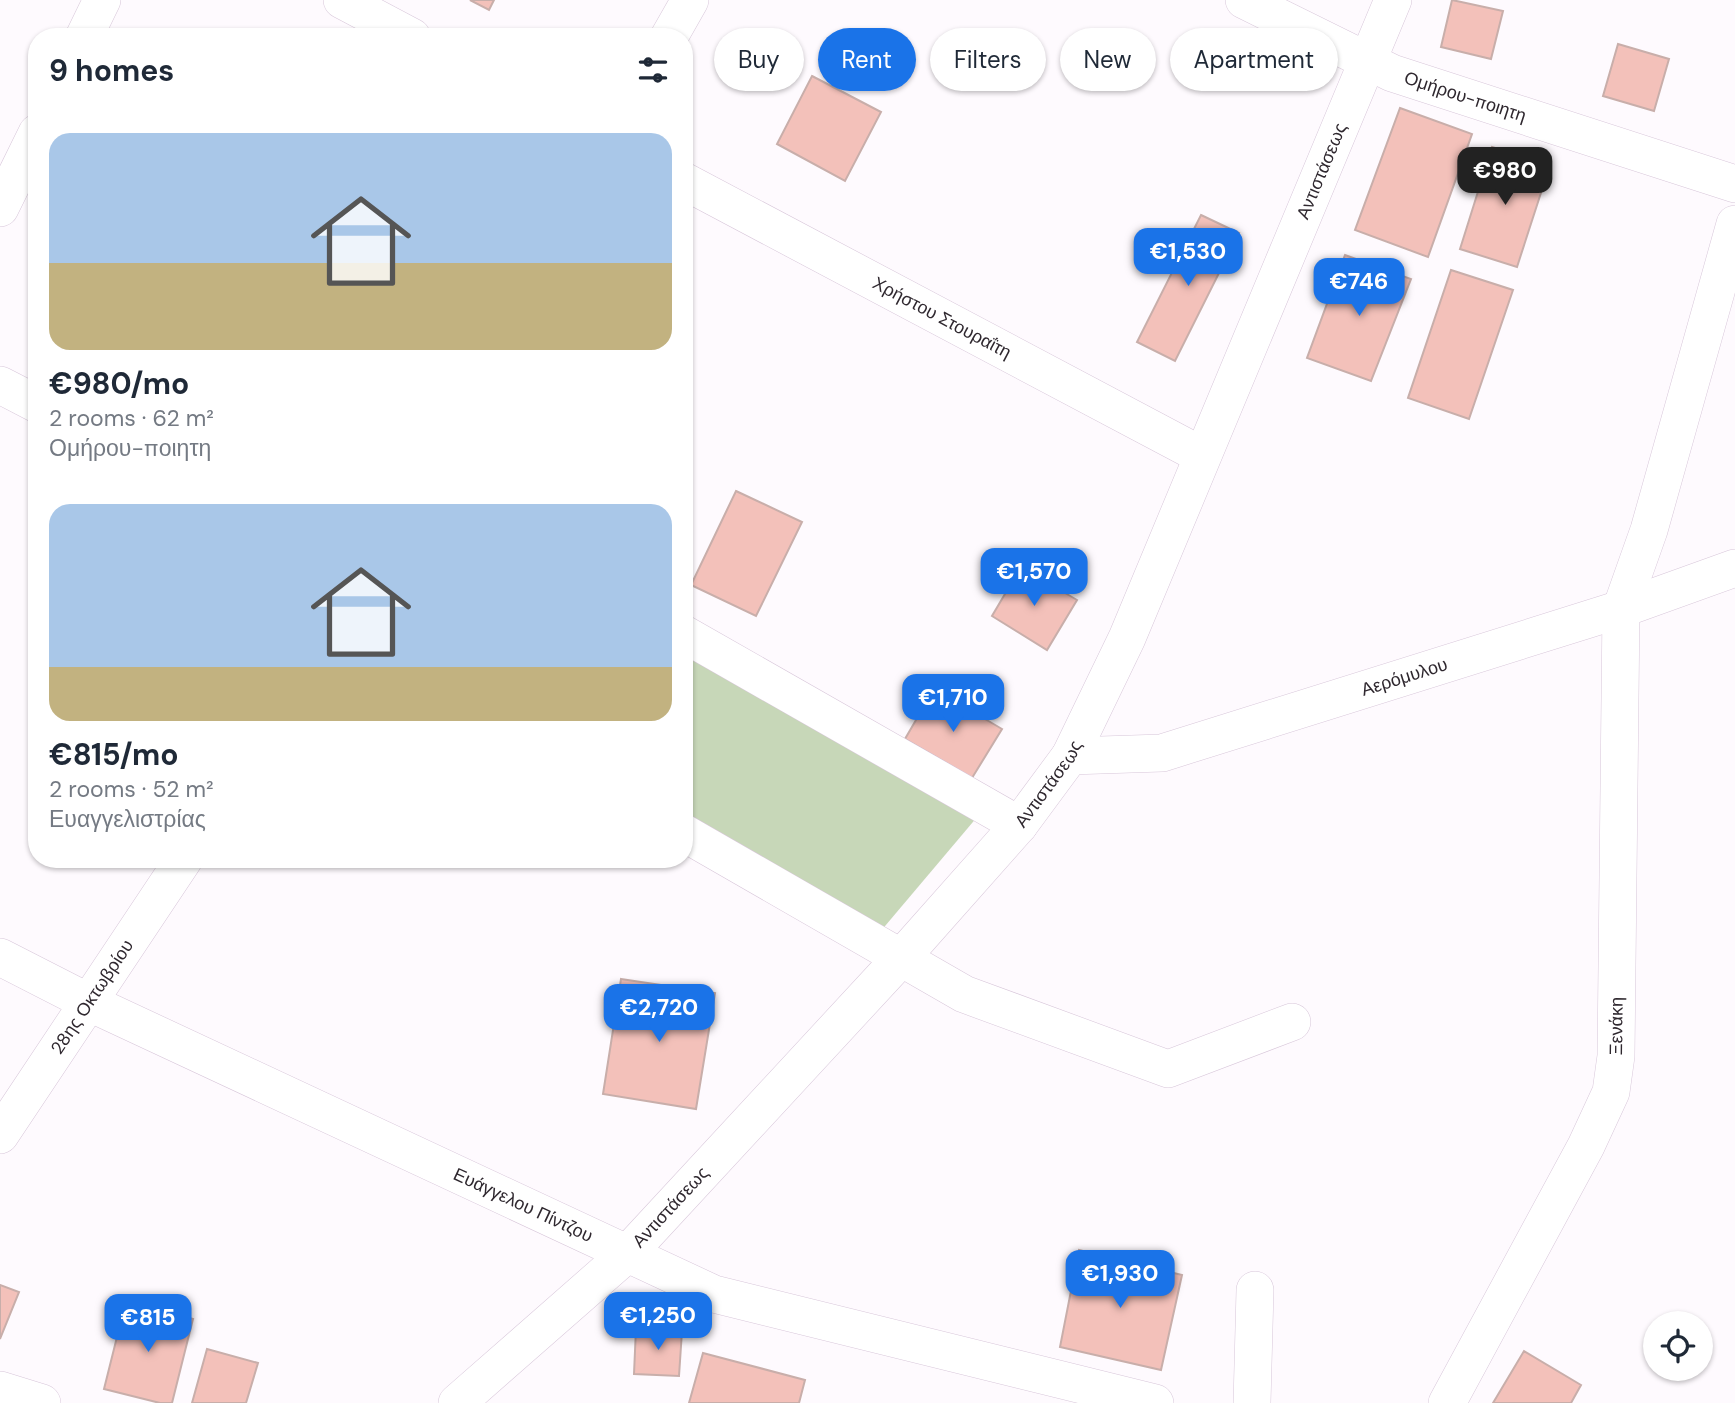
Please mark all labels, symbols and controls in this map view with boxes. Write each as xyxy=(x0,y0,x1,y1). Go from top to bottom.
chip: Buy xyxy=(714,28,804,91)
chip: Rent xyxy=(818,28,916,91)
chip: Filters xyxy=(930,28,1046,91)
chip: New xyxy=(1060,28,1156,91)
chip: Apartment xyxy=(1170,28,1338,91)
text: 9 homes xyxy=(49,51,174,90)
icon: filters xyxy=(634,51,672,89)
street label: Ομήρου-ποιητη xyxy=(1401,66,1529,128)
street label: Αντιστάσεως xyxy=(1291,119,1353,223)
pin: €980 xyxy=(1464,148,1546,207)
text: €980 xyxy=(1473,155,1537,185)
icon: home xyxy=(298,178,424,304)
pin: €1,530 xyxy=(1131,229,1245,288)
text: €1,530 xyxy=(1150,236,1226,266)
pin: €746 xyxy=(1318,258,1400,318)
text: €746 xyxy=(1330,266,1388,296)
street label: Χρήστου Στουραΐτη xyxy=(868,271,1016,364)
text: €980/mo xyxy=(49,364,189,403)
text: 2 rooms · 62 m² xyxy=(49,403,214,433)
text: Ομήρου-ποιητη xyxy=(49,433,211,463)
pin: €1,570 xyxy=(977,548,1091,608)
icon: home xyxy=(298,549,424,675)
text: €1,570 xyxy=(997,556,1071,586)
street label: Αερόμυλου xyxy=(1358,652,1450,702)
pin: €1,710 xyxy=(896,674,1010,734)
text: €1,710 xyxy=(918,682,988,712)
text: €815/mo xyxy=(49,735,179,774)
street label: Αντιστάσεως xyxy=(1009,736,1088,832)
text: 2 rooms · 52 m² xyxy=(49,774,214,804)
text: Ευαγγελιστρίας xyxy=(49,804,206,834)
street label: 28ης Οκτωβρίου xyxy=(45,935,139,1059)
pin: €2,720 xyxy=(602,984,716,1044)
text: €2,720 xyxy=(620,992,698,1022)
street label: Ξενάκη xyxy=(1604,997,1629,1055)
street label: Αντιστάσεως xyxy=(627,1161,714,1253)
street label: Ευάγγελου Πίντζου xyxy=(450,1162,597,1248)
pin: €1,930 xyxy=(1063,1250,1177,1310)
text: €1,930 xyxy=(1082,1258,1158,1288)
pin: €1,250 xyxy=(601,1292,715,1352)
pin: €815 xyxy=(107,1294,189,1354)
text: €1,250 xyxy=(620,1300,696,1330)
text: €815 xyxy=(121,1302,175,1332)
map controls xyxy=(1643,1311,1713,1381)
button: locate xyxy=(1643,1311,1713,1381)

